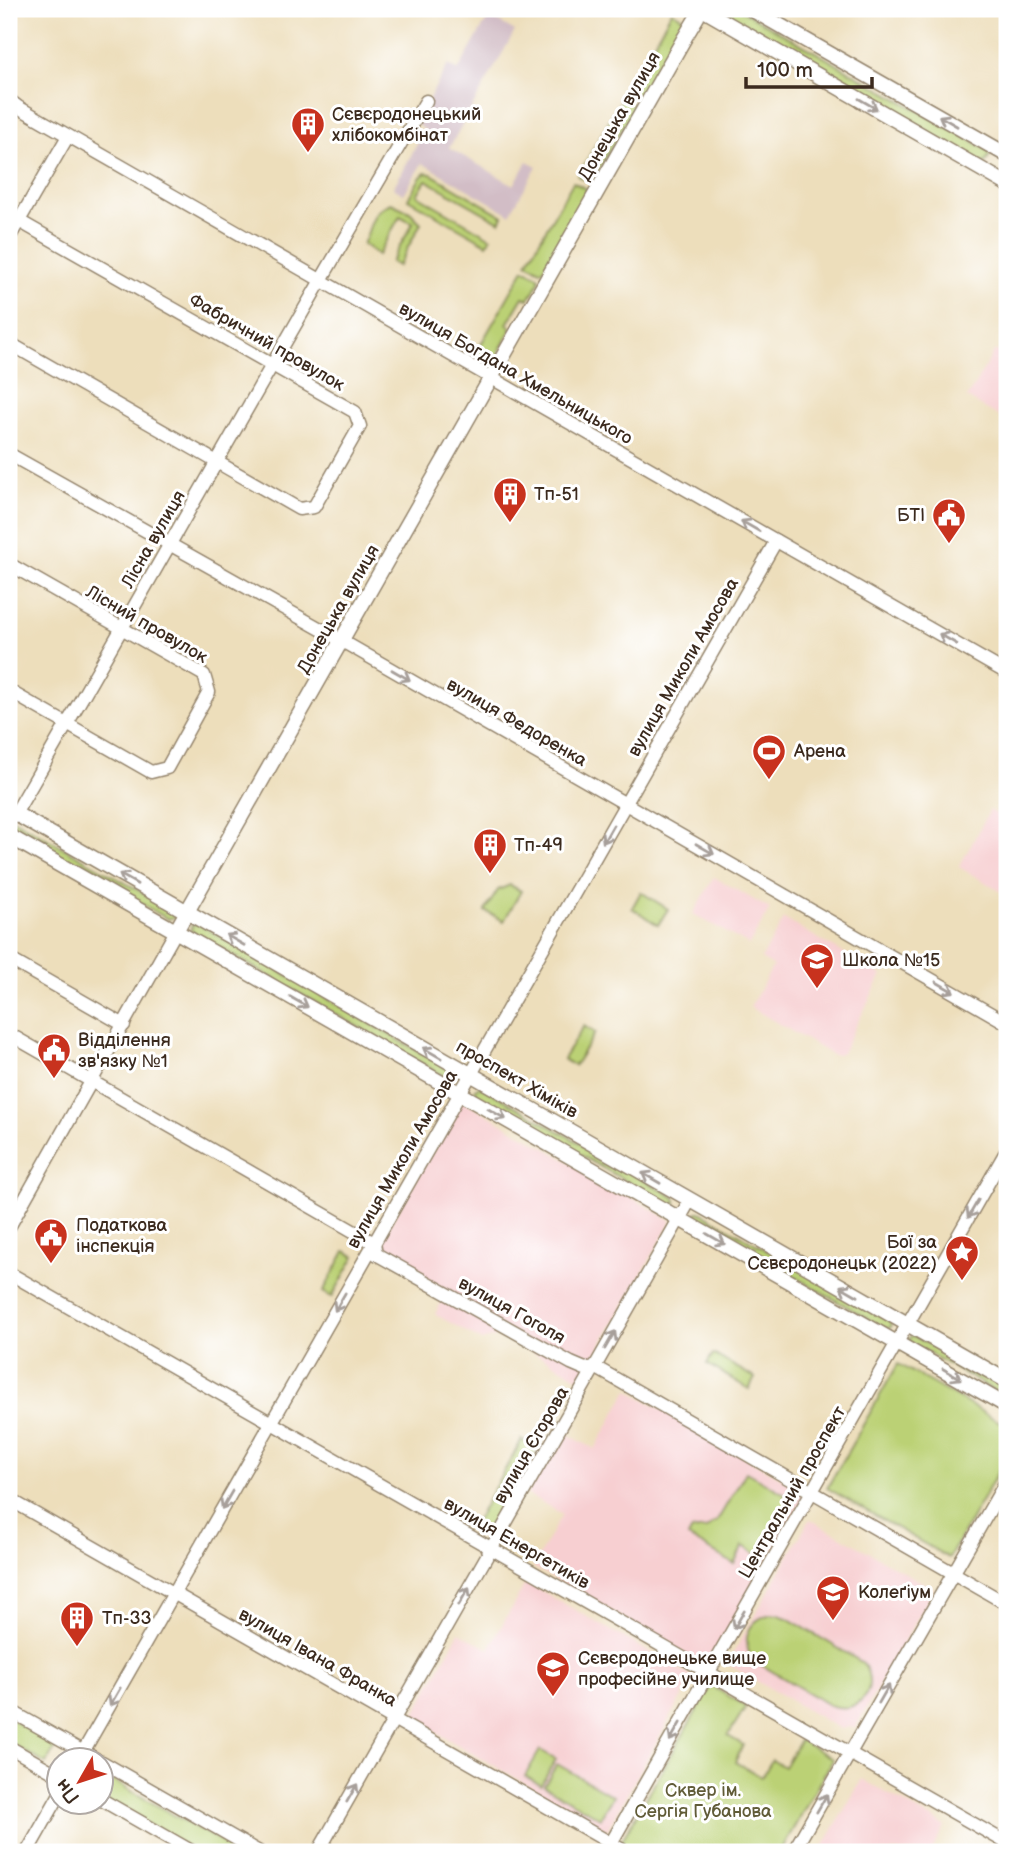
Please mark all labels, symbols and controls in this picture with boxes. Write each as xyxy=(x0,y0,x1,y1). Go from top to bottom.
scale bar xyxy=(746,46,872,90)
street label: Донецька вулиця xyxy=(574,48,665,184)
text: 100 m xyxy=(757,58,813,83)
one-way arrow xyxy=(857,97,877,111)
place label: Сєвєродонецький хлібокомбінат xyxy=(332,104,481,146)
building icon: Сєвєродонецький хлібокомбінат xyxy=(289,105,327,154)
one-way arrow xyxy=(938,114,959,127)
street label: Фабричний провулок xyxy=(185,289,349,396)
street label: вулиця Богдана Хмельницького xyxy=(395,298,636,449)
building icon: Тп-51 xyxy=(491,475,529,524)
place label: Тп-51 xyxy=(534,484,579,505)
street label: Лісна вулиця xyxy=(117,487,190,593)
public building icon: БТІ xyxy=(930,496,968,545)
place label: БТІ xyxy=(897,505,925,526)
one-way arrow xyxy=(741,519,761,533)
street label: Донецька вулиця xyxy=(293,541,384,677)
street label: вулиця Миколи Амосова xyxy=(624,574,743,760)
street label: Лісний провулок xyxy=(81,581,212,668)
one-way arrow xyxy=(938,632,959,645)
one-way arrow xyxy=(391,669,411,683)
street label: вулиця Федоренка xyxy=(443,674,591,771)
sports icon: Арена xyxy=(750,732,788,781)
place label: Арена xyxy=(793,741,846,762)
one-way arrow xyxy=(601,823,615,843)
building icon: Тп-49 xyxy=(471,826,509,875)
place label: Тп-49 xyxy=(514,835,563,856)
one-way arrow xyxy=(694,843,714,857)
one-way arrow xyxy=(118,872,138,886)
one-way arrow xyxy=(225,933,245,947)
school or university icon: Школа №15 xyxy=(798,941,836,990)
place label: Школа №15 xyxy=(842,950,940,971)
one-way arrow xyxy=(934,980,954,994)
one-way arrow xyxy=(289,995,309,1009)
place label: Відділення зв'язку №1 xyxy=(78,1030,171,1072)
public building icon: Відділення зв'язку №1 xyxy=(35,1031,73,1080)
street label: проспект Хіміків xyxy=(452,1036,582,1123)
one-way arrow xyxy=(423,1046,443,1060)
street label: вулиця Миколи Амосова xyxy=(343,1066,462,1252)
one-way arrow xyxy=(486,1108,507,1121)
one-way arrow xyxy=(642,1171,662,1185)
one-way arrow xyxy=(966,1198,979,1219)
place label: Податкова інспекція xyxy=(76,1215,167,1257)
public building icon: Податкова інспекція xyxy=(32,1216,70,1265)
one-way arrow xyxy=(705,1232,725,1246)
place label: Бої за Сєвєродонецьк (2022) xyxy=(748,1232,937,1274)
place icon: Бої за Сєвєродонецьк (2022) xyxy=(943,1233,981,1282)
street label: вулиця Гоголя xyxy=(455,1272,569,1348)
one-way arrow xyxy=(839,1283,859,1297)
one-way arrow xyxy=(333,1292,347,1312)
one-way arrow xyxy=(604,1331,618,1351)
one-way arrow xyxy=(942,1367,962,1381)
street label: вулиця Єгорова xyxy=(489,1383,574,1507)
street label: Центральний проспект xyxy=(735,1402,851,1582)
one-way arrow xyxy=(220,1489,234,1509)
street label: вулиця Енергетиків xyxy=(440,1493,594,1594)
school or university icon: Колеґіум xyxy=(814,1573,852,1622)
place label: Колеґіум xyxy=(858,1582,931,1603)
one-way arrow xyxy=(458,1586,472,1606)
building icon: Тп-33 xyxy=(58,1599,96,1648)
street label: вулиця Івана Франка xyxy=(235,1604,401,1711)
place label: Тп-33 xyxy=(102,1608,152,1629)
one-way arrow xyxy=(732,1609,746,1629)
place label: Сєвєродонецьке вище професійне училище xyxy=(578,1648,766,1690)
school or university icon: Сєвєродонецьке вище професійне училище xyxy=(534,1649,572,1698)
one-way arrow xyxy=(877,1685,891,1705)
one-way arrow xyxy=(108,1687,122,1707)
one-way arrow xyxy=(668,1722,682,1742)
north arrow xyxy=(46,1745,116,1815)
text: Пн xyxy=(51,1774,85,1808)
park label: Сквер ім. Сергія Губанова xyxy=(634,1780,772,1822)
one-way arrow xyxy=(345,1783,359,1803)
one-way arrow xyxy=(816,1793,829,1814)

